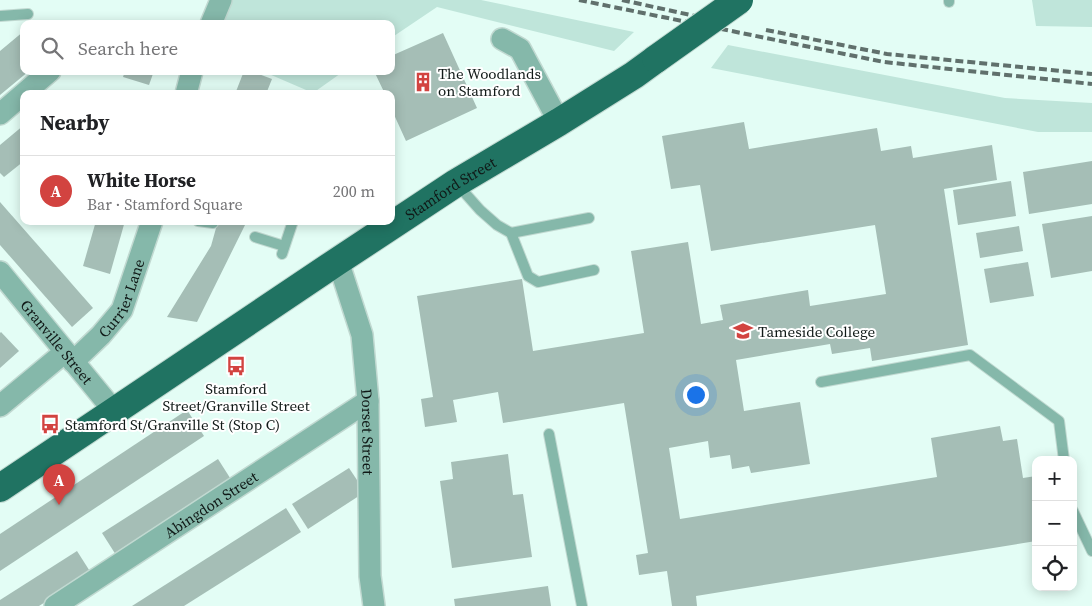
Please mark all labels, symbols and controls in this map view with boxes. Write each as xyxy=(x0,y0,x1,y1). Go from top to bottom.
search box xyxy=(20,20,395,75)
icon: search xyxy=(38,34,66,62)
text: Search here xyxy=(78,35,178,61)
place label: The Woodlands on Stamford xyxy=(438,63,541,101)
building icon: The Woodlands on Stamford xyxy=(412,71,434,93)
text: Nearby xyxy=(40,108,110,137)
street label: Stamford Street xyxy=(401,151,500,225)
text: White Horse xyxy=(87,167,196,193)
text: A xyxy=(51,180,61,202)
text: 200 m xyxy=(333,180,375,202)
text: Bar · Stamford Square xyxy=(87,193,243,215)
street label: Currier Lane xyxy=(93,256,149,342)
street label: Granville Street xyxy=(16,295,98,388)
school or university icon: Tameside College xyxy=(732,320,754,342)
place label: Tameside College xyxy=(758,321,876,342)
bus stop icon: Stamford Street/Granville Street xyxy=(225,355,247,377)
place label: Stamford Street/Granville Street xyxy=(162,378,310,416)
your location xyxy=(683,382,709,408)
street label: Dorset Street xyxy=(356,388,379,475)
bus stop icon: Stamford St/Granville St (Stop C) xyxy=(39,413,61,435)
place label: Stamford St/Granville St (Stop C) xyxy=(65,414,280,435)
map controls xyxy=(1032,456,1077,591)
button: + xyxy=(1032,456,1077,501)
pin: A xyxy=(43,464,75,505)
street label: Abingdon Street xyxy=(160,466,262,542)
button: − xyxy=(1032,501,1077,546)
button: locate xyxy=(1032,546,1077,591)

